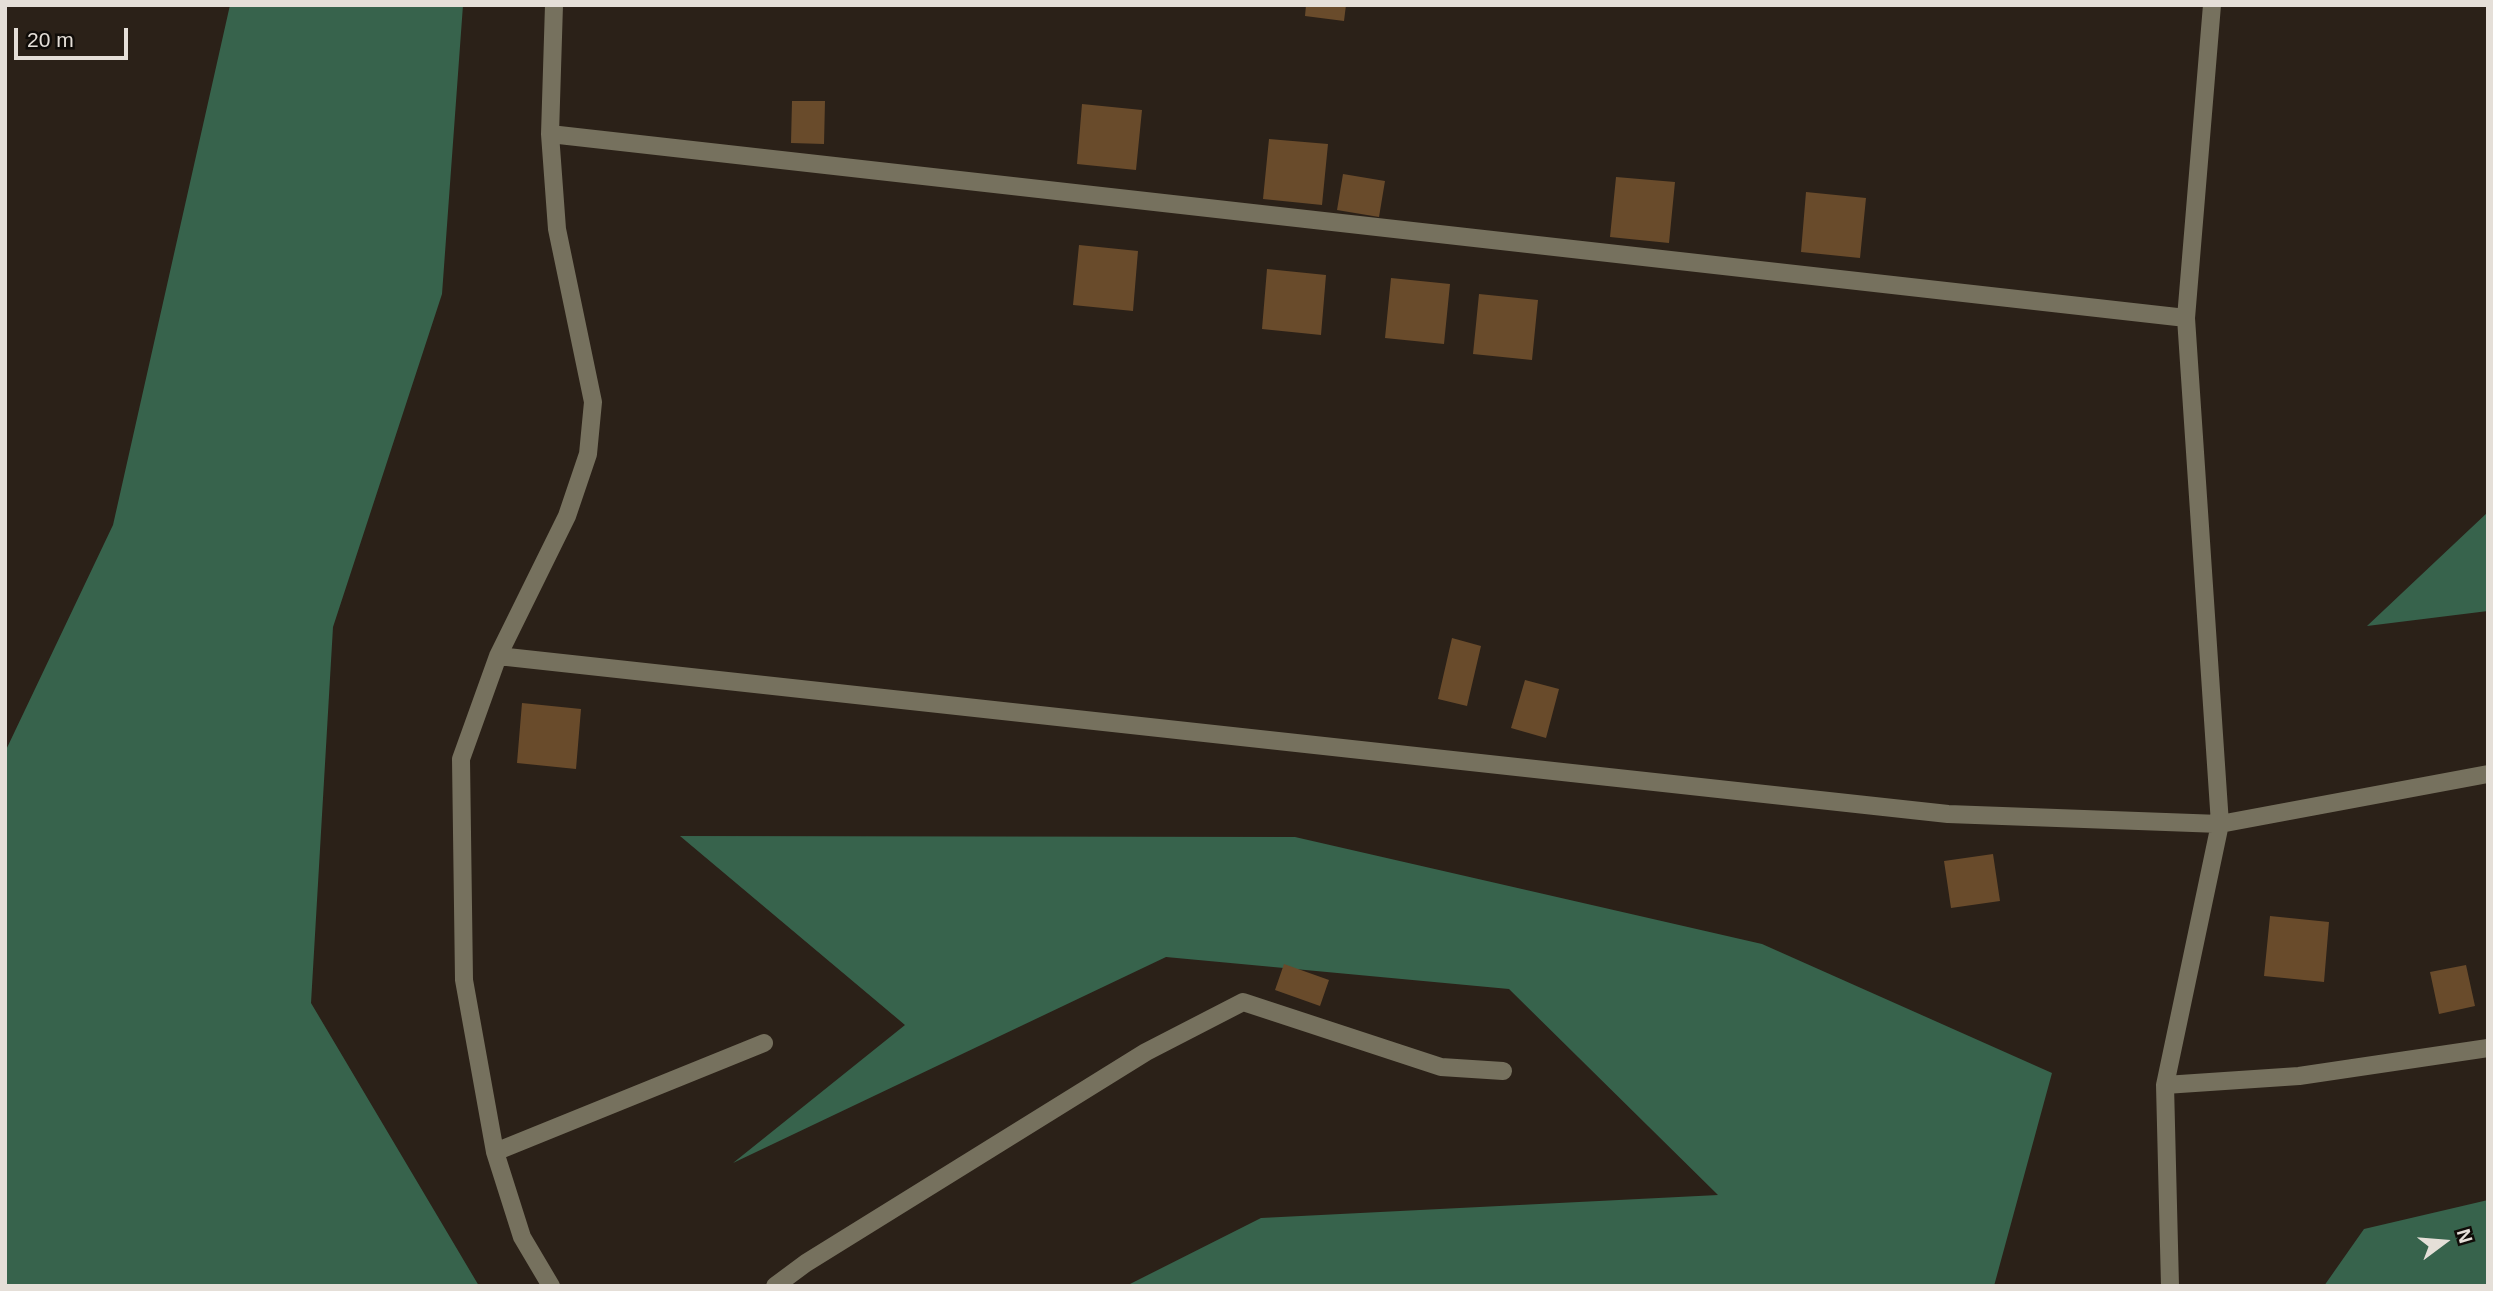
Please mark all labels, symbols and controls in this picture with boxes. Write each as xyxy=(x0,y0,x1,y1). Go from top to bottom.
scale bar xyxy=(18,14,131,58)
text: 20 m xyxy=(27,28,74,51)
north arrow xyxy=(2409,1207,2479,1277)
text: N xyxy=(2453,1227,2477,1246)

